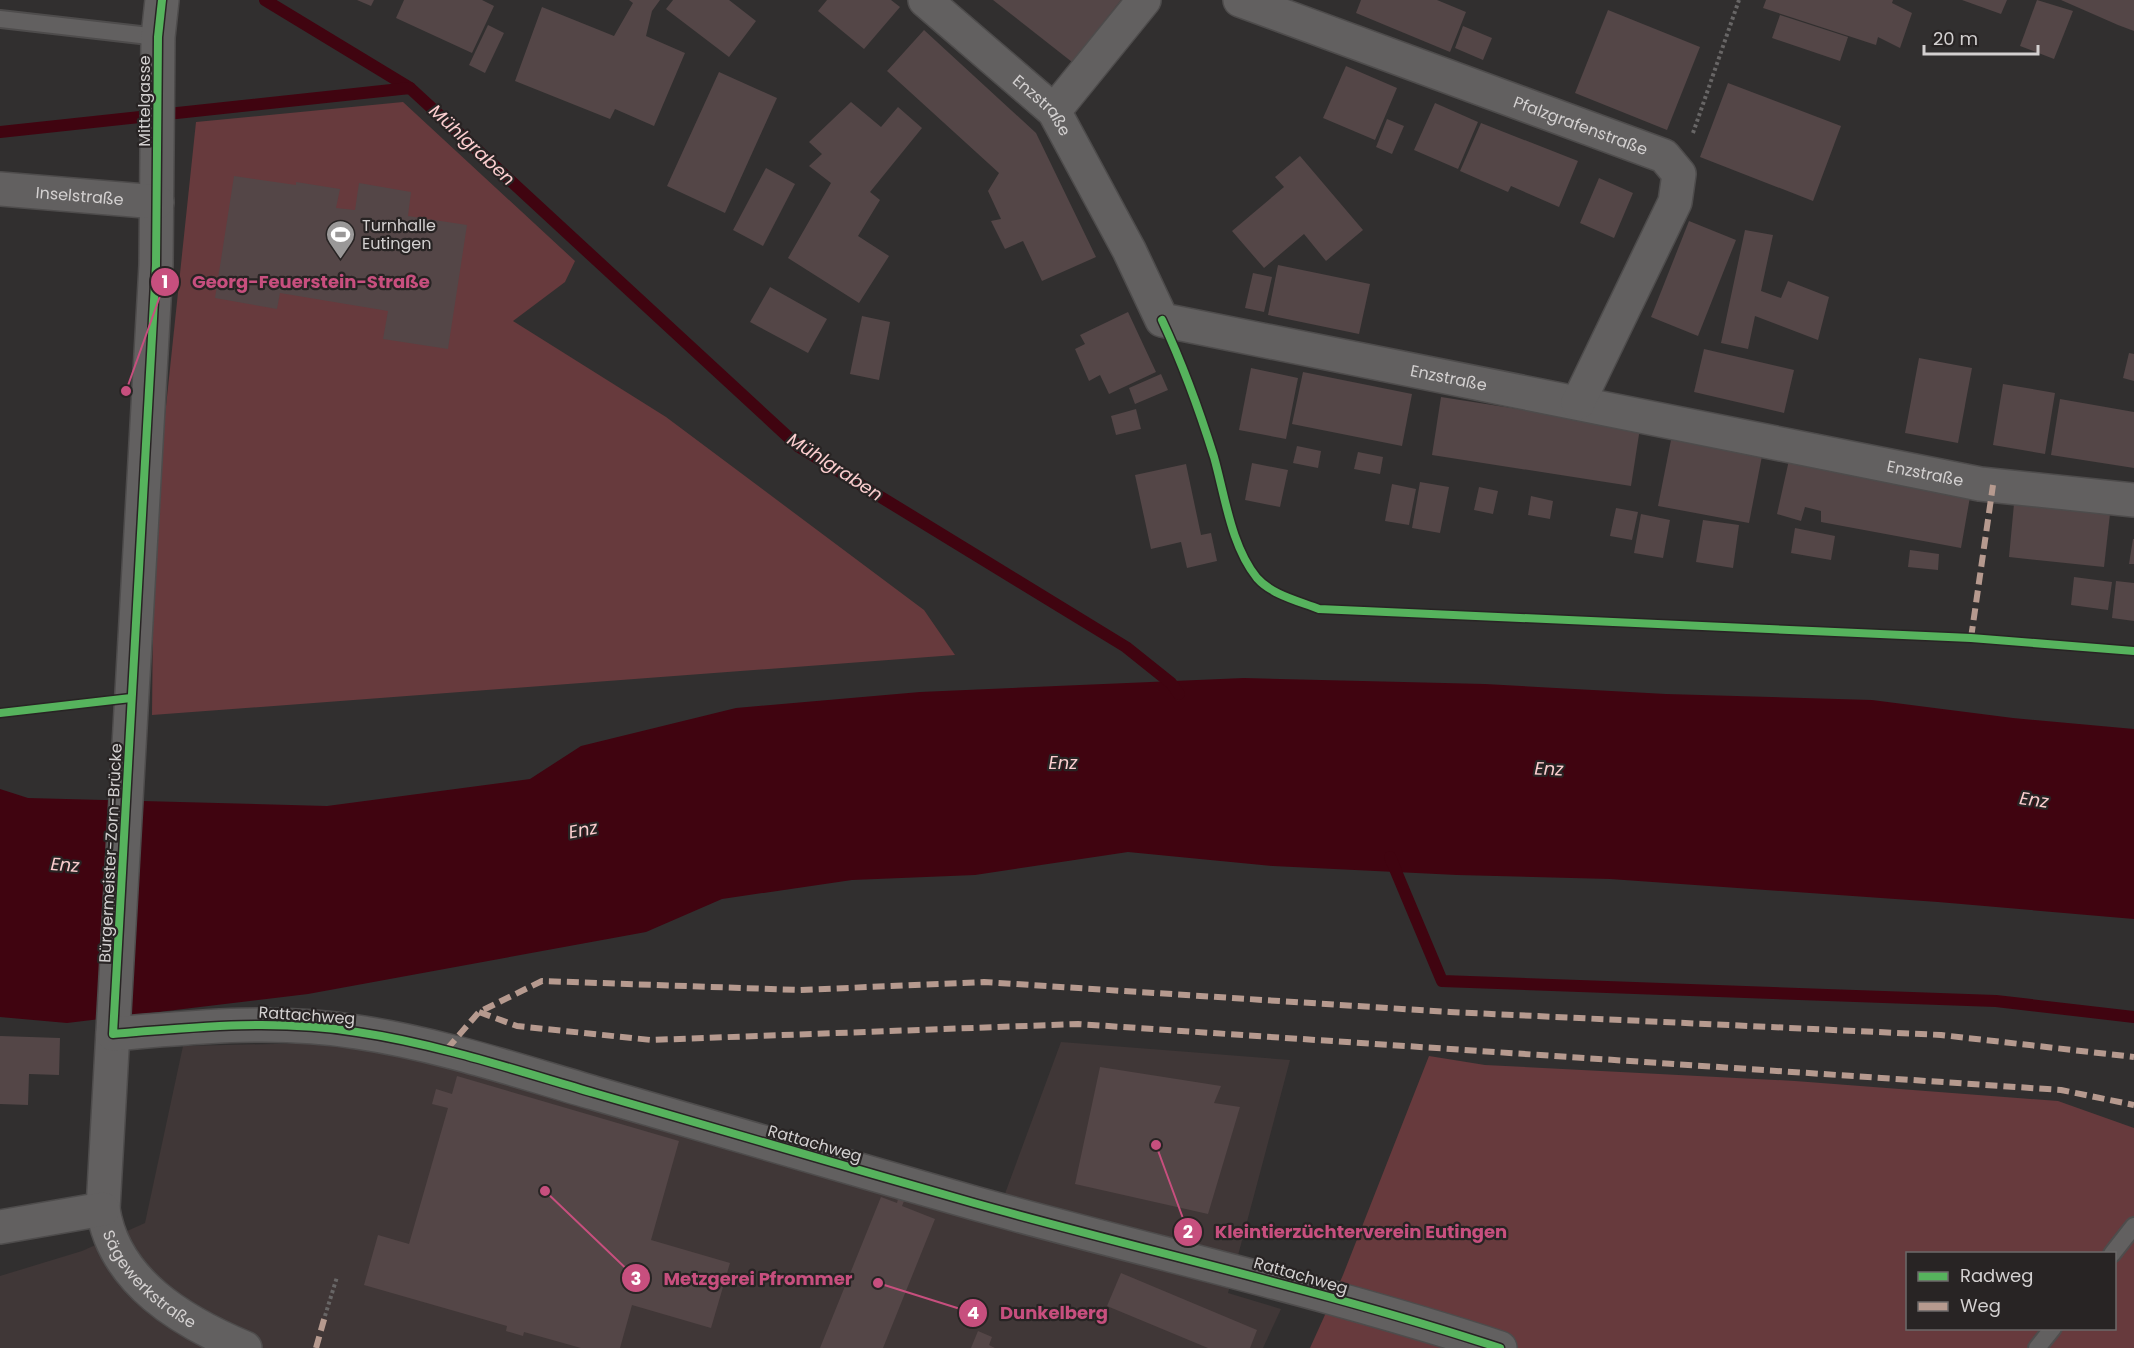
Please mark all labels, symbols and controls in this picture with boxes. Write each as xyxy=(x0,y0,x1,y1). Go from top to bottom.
scale bar xyxy=(1924,18,2038,56)
text: 20 m xyxy=(1933,26,1978,51)
street label: Mittelgasse xyxy=(133,55,156,147)
street label: Enzstraße xyxy=(1008,69,1076,140)
street label: Pfalzgrafenstraße xyxy=(1510,91,1651,161)
water label: Mühlgraben xyxy=(424,98,521,191)
street label: Inselstraße xyxy=(35,181,125,211)
place label: Turnhalle Eutingen xyxy=(362,214,436,255)
sports icon: Turnhalle Eutingen xyxy=(325,218,357,260)
callout: Georg-Feuerstein-Straße xyxy=(150,264,442,300)
text: 1 xyxy=(162,269,168,294)
text: Georg-Feuerstein-Straße xyxy=(192,269,430,294)
street label: Enzstraße xyxy=(1408,359,1489,397)
water label: Mühlgraben xyxy=(783,426,888,507)
street label: Enzstraße xyxy=(1885,455,1966,492)
street label: Bürgermeister-Zorn-Brücke xyxy=(93,743,128,963)
water label: Enz xyxy=(1049,750,1078,775)
water label: Enz xyxy=(1534,756,1565,782)
water label: Enz xyxy=(2018,785,2051,814)
water label: Enz xyxy=(566,815,600,844)
water label: Enz xyxy=(50,851,81,878)
street label: Rattachweg xyxy=(258,1001,356,1030)
street label: Rattachweg xyxy=(765,1119,865,1168)
callout: Kleintierzüchterverein Eutingen xyxy=(1173,1214,1520,1250)
text: 2 xyxy=(1183,1219,1193,1244)
text: Kleintierzüchterverein Eutingen xyxy=(1215,1219,1507,1244)
street label: Sägewerkstraße xyxy=(97,1227,201,1334)
street label: Rattachweg xyxy=(1251,1251,1351,1300)
legend xyxy=(1906,1252,2116,1330)
callout: Metzgerei Pfrommer xyxy=(621,1260,864,1296)
text: Radweg xyxy=(1960,1263,2033,1288)
text: 3 xyxy=(631,1266,641,1291)
text: Metzgerei Pfrommer xyxy=(664,1266,853,1291)
text: Weg xyxy=(1960,1293,2001,1318)
callout: Dunkelberg xyxy=(958,1295,1120,1331)
text: 4 xyxy=(967,1300,979,1325)
text: Dunkelberg xyxy=(1000,1300,1108,1325)

